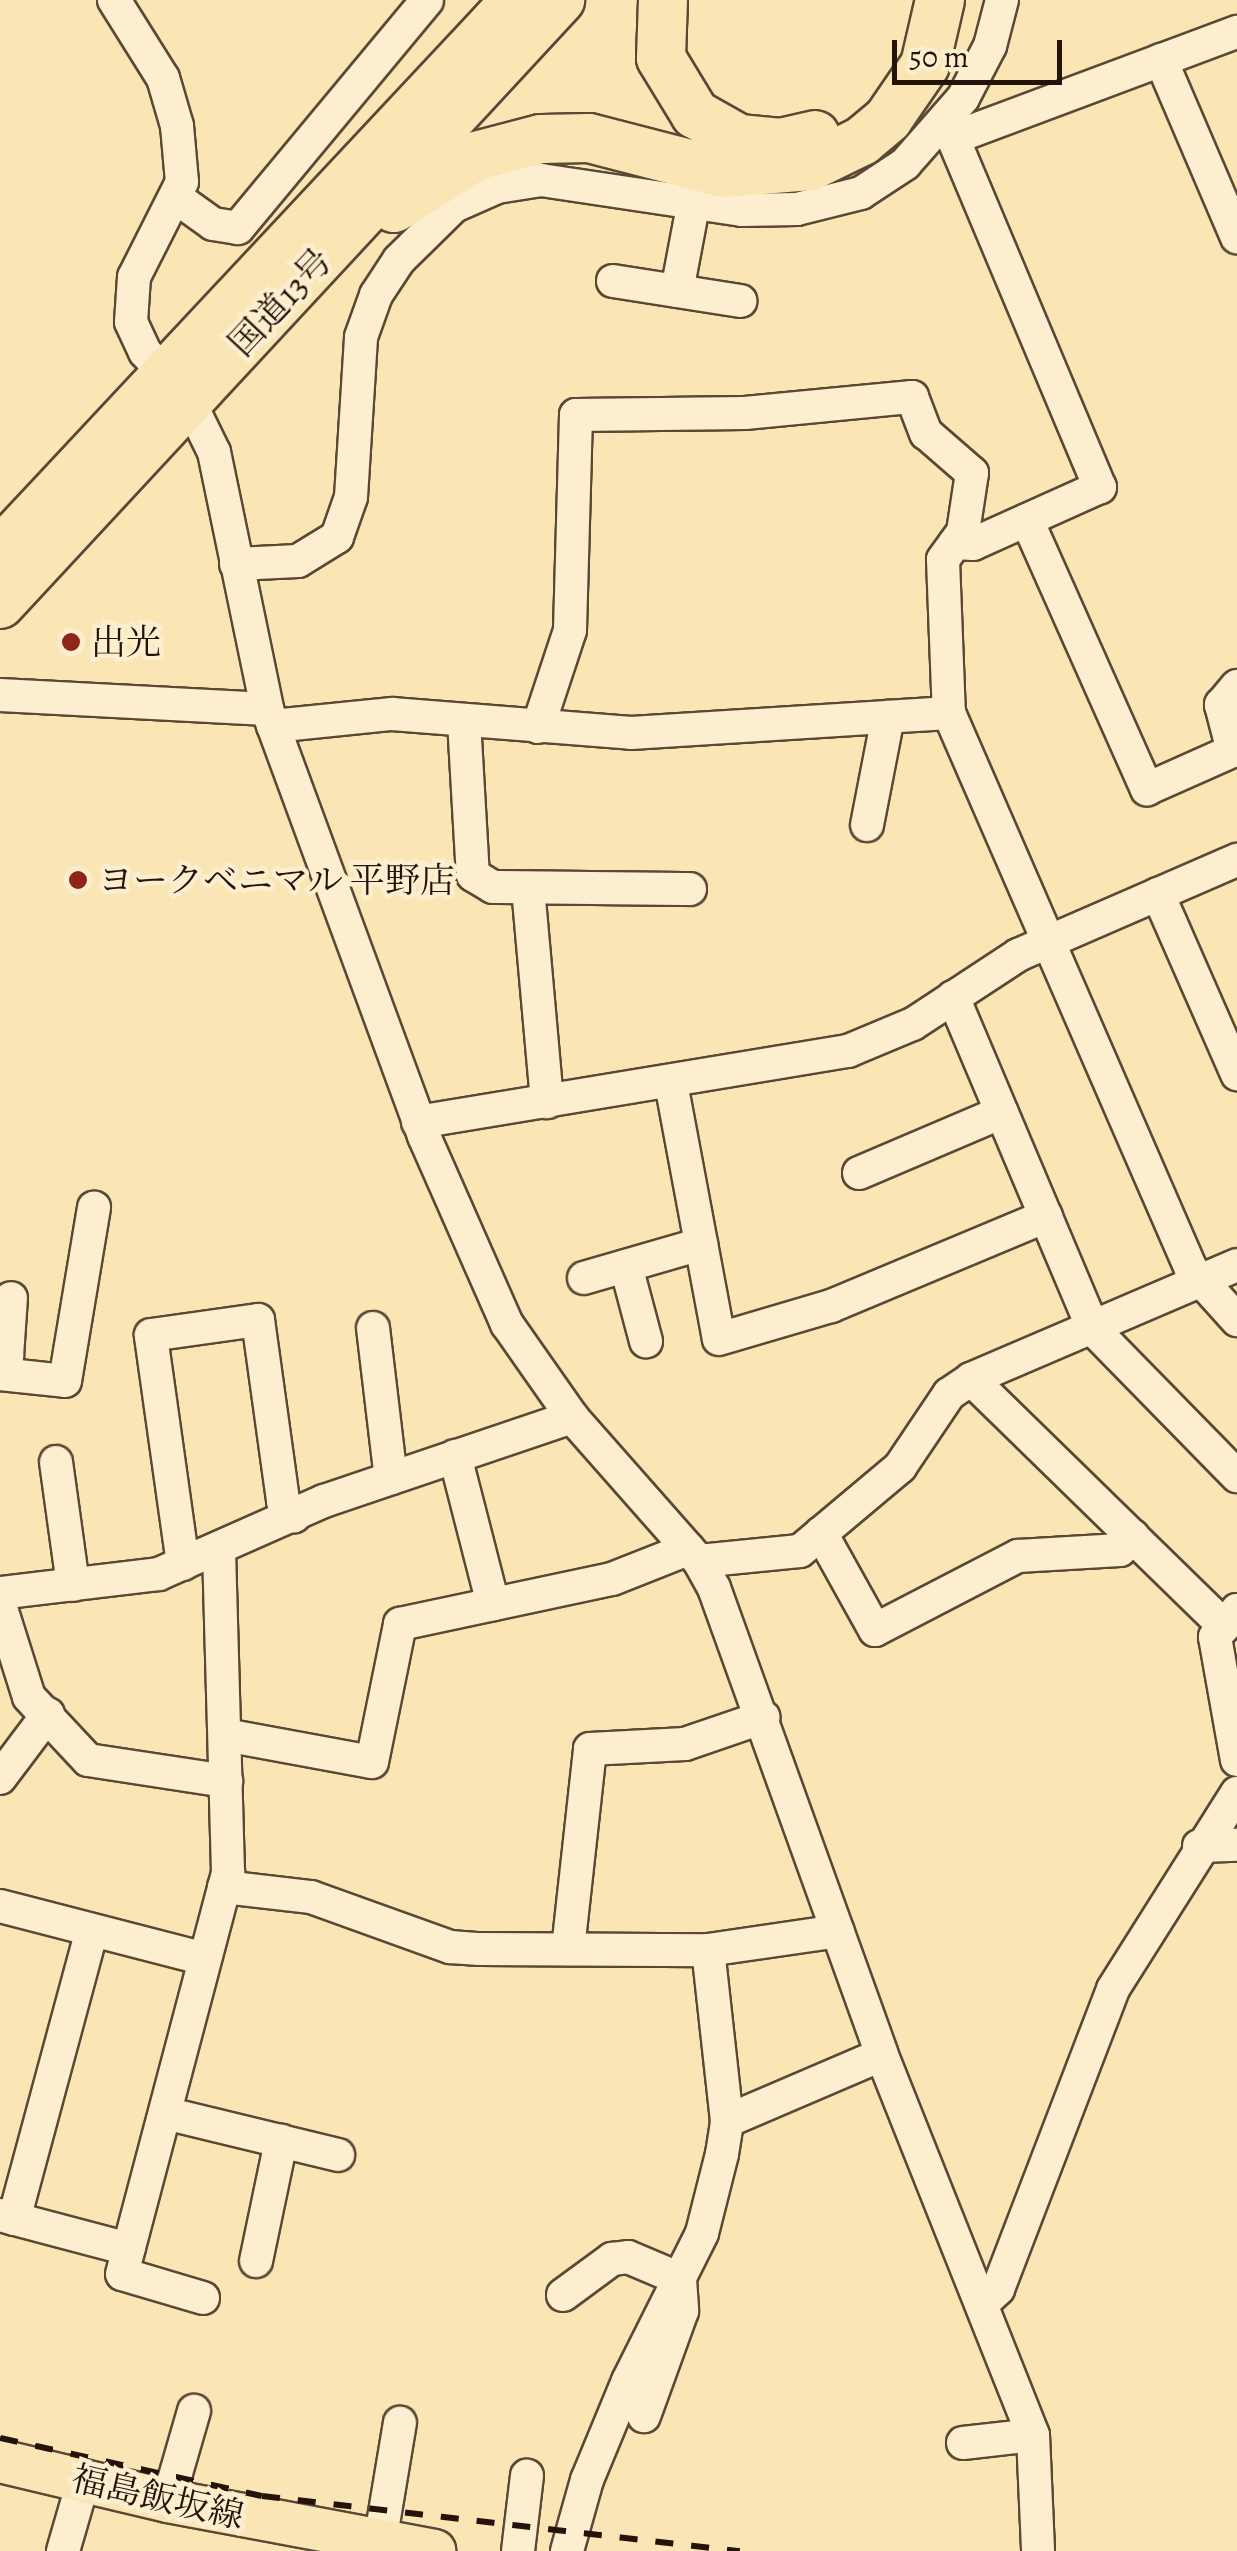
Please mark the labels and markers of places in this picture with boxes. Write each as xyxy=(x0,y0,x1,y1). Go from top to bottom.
place label: 出光 xyxy=(91,621,161,663)
marker: 出光 xyxy=(60,631,82,653)
place label: ヨークベニマル 平野店 xyxy=(98,859,455,901)
marker: ヨークベニマル 平野店 xyxy=(67,869,89,891)

